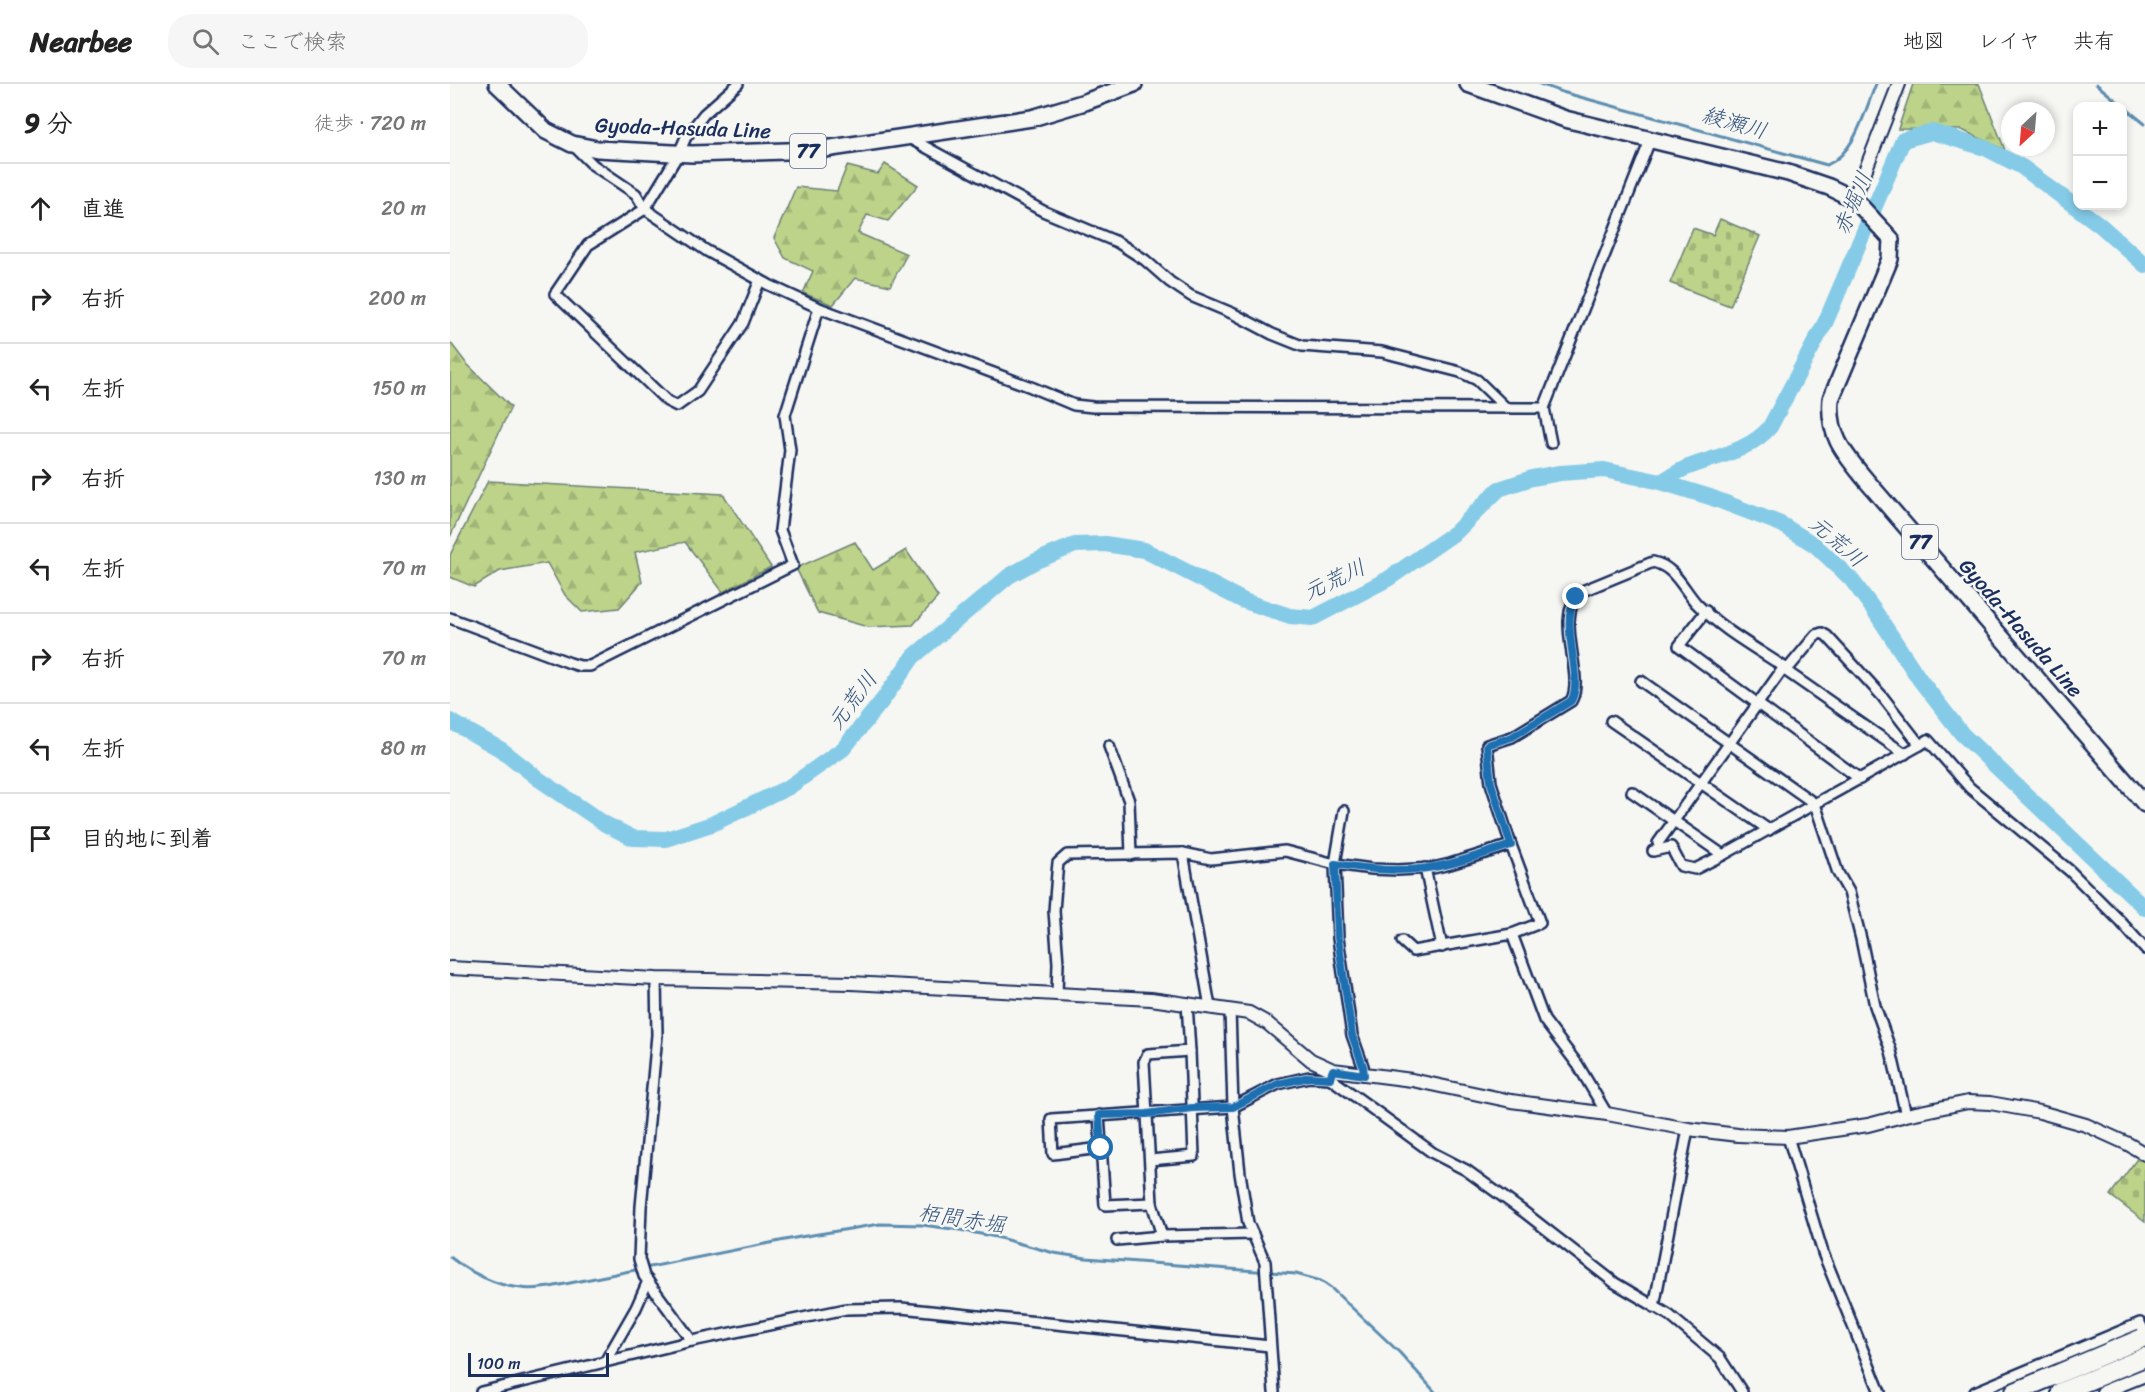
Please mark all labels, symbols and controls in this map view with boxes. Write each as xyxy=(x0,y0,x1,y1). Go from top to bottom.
search box xyxy=(168,14,588,68)
text: Nearbee xyxy=(30,17,132,66)
text: ここで検索 xyxy=(237,22,347,61)
text: 地図 xyxy=(1903,22,1945,60)
text: レイヤ xyxy=(1978,22,2040,60)
text: 共有 xyxy=(2073,22,2115,60)
icon: search xyxy=(189,25,222,58)
water label: 綾瀬川 xyxy=(1698,95,1772,150)
text: 9 分 xyxy=(24,100,73,146)
north arrow xyxy=(2001,102,2055,156)
map controls xyxy=(2073,102,2127,210)
button: + xyxy=(2073,102,2127,156)
text: 徒歩 · 720 m xyxy=(314,106,426,141)
street label: Gyoda-Hasuda Line xyxy=(594,106,772,150)
road number: 77 xyxy=(790,134,826,168)
button: − xyxy=(2073,156,2127,210)
water label: 赤堀川 xyxy=(1822,165,1883,241)
text: 直進 xyxy=(81,189,125,228)
text: 20 m xyxy=(381,191,426,226)
icon: ahead xyxy=(24,192,57,225)
text: 右折 xyxy=(81,279,125,318)
text: 200 m xyxy=(369,281,426,316)
icon: right xyxy=(24,282,57,315)
text: 左折 xyxy=(81,369,125,408)
text: 150 m xyxy=(372,371,426,406)
icon: left xyxy=(24,372,57,405)
text: 右折 xyxy=(81,459,125,498)
text: 130 m xyxy=(373,461,426,496)
icon: right xyxy=(24,462,57,495)
water label: 元荒川 xyxy=(1800,505,1875,578)
road number: 77 xyxy=(1902,525,1938,559)
water label: 元荒川 xyxy=(1296,548,1372,611)
text: 左折 xyxy=(81,549,125,588)
street label: Gyoda-Hasuda Line xyxy=(1949,549,2093,707)
text: 70 m xyxy=(381,551,426,586)
icon: left xyxy=(24,552,57,585)
route end xyxy=(1562,583,1588,609)
text: 右折 xyxy=(81,639,125,678)
text: 70 m xyxy=(381,641,426,676)
icon: right xyxy=(24,642,57,675)
water label: 元荒川 xyxy=(817,662,888,738)
text: 左折 xyxy=(81,729,125,768)
text: 80 m xyxy=(381,731,426,766)
icon: left xyxy=(24,732,57,765)
text: 目的地に到着 xyxy=(81,819,213,858)
icon: arrive xyxy=(24,822,57,855)
route start xyxy=(1087,1134,1113,1160)
water label: 栢間赤堀 xyxy=(915,1192,1010,1245)
text: 100 m xyxy=(477,1349,521,1378)
scale bar xyxy=(468,1350,609,1378)

